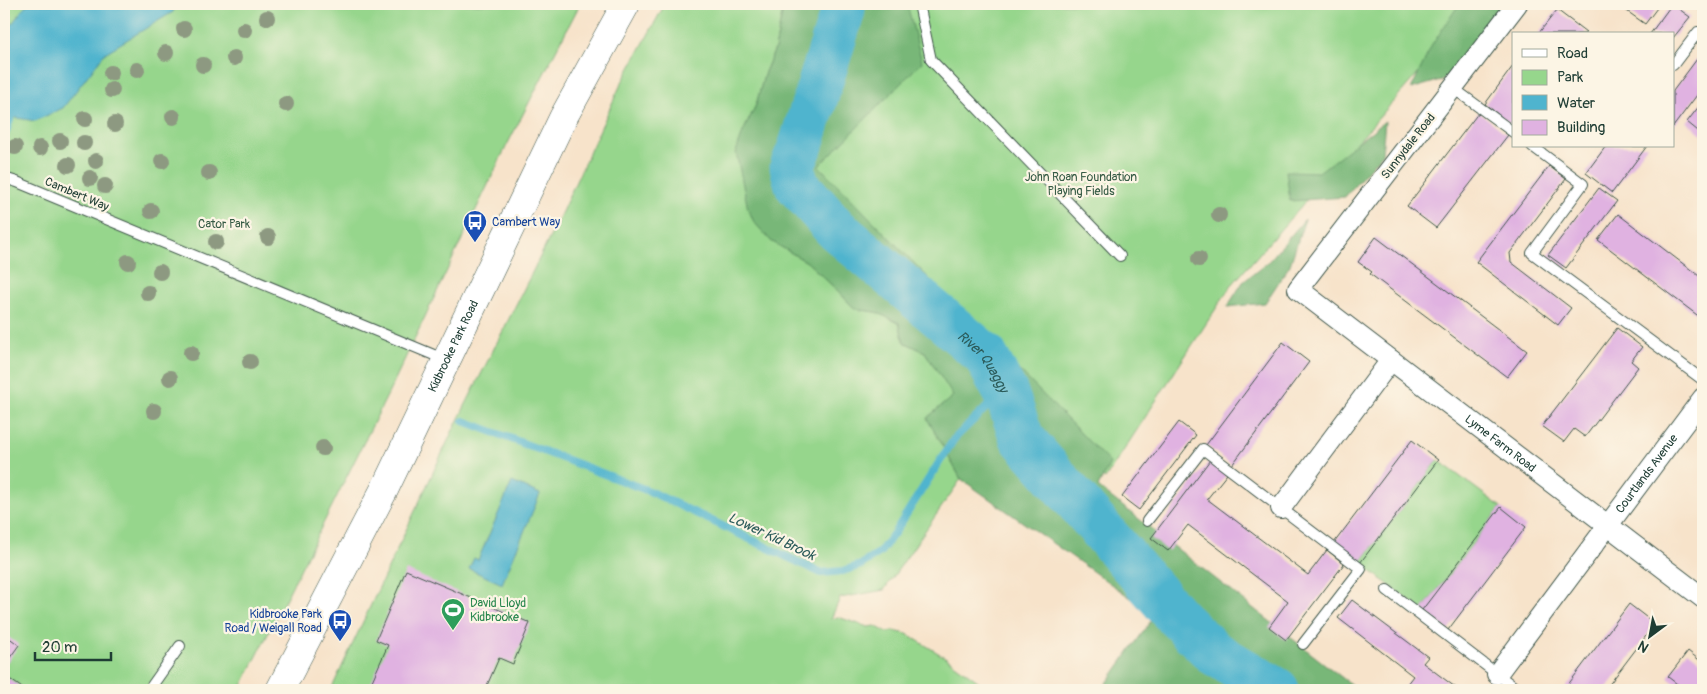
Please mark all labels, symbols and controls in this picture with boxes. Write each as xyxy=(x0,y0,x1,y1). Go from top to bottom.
legend xyxy=(1512,32,1674,148)
text: Road xyxy=(1557,44,1588,63)
text: Park xyxy=(1557,68,1584,87)
text: Water xyxy=(1557,94,1596,113)
street label: Sunnydale Road xyxy=(1378,110,1439,182)
text: Building xyxy=(1557,118,1605,137)
park label: John Roan Foundation Playing Fields xyxy=(1025,170,1137,199)
street label: Cambert Way xyxy=(43,174,111,215)
bus stop icon: Cambert Way xyxy=(462,209,488,243)
place label: Cambert Way xyxy=(492,215,560,230)
park label: Cator Park xyxy=(198,217,250,232)
street label: Kidbrooke Park Road xyxy=(425,298,482,395)
water label: River Quaggy xyxy=(954,328,1013,397)
street label: Lyme Farm Road xyxy=(1461,412,1539,476)
street label: Courtlands Avenue xyxy=(1613,431,1681,516)
water label: Lower Kid Brook xyxy=(726,509,819,565)
place label: David Lloyd Kidbrooke xyxy=(470,596,526,625)
sports icon: David Lloyd Kidbrooke xyxy=(440,597,466,631)
place label: Kidbrooke Park Road / Weigall Road xyxy=(225,607,322,636)
bus stop icon: Kidbrooke Park Road / Weigall Road xyxy=(327,608,353,642)
north arrow xyxy=(1624,612,1674,662)
scale bar xyxy=(35,629,111,661)
text: N xyxy=(1635,637,1652,656)
text: 20 m xyxy=(42,638,77,657)

